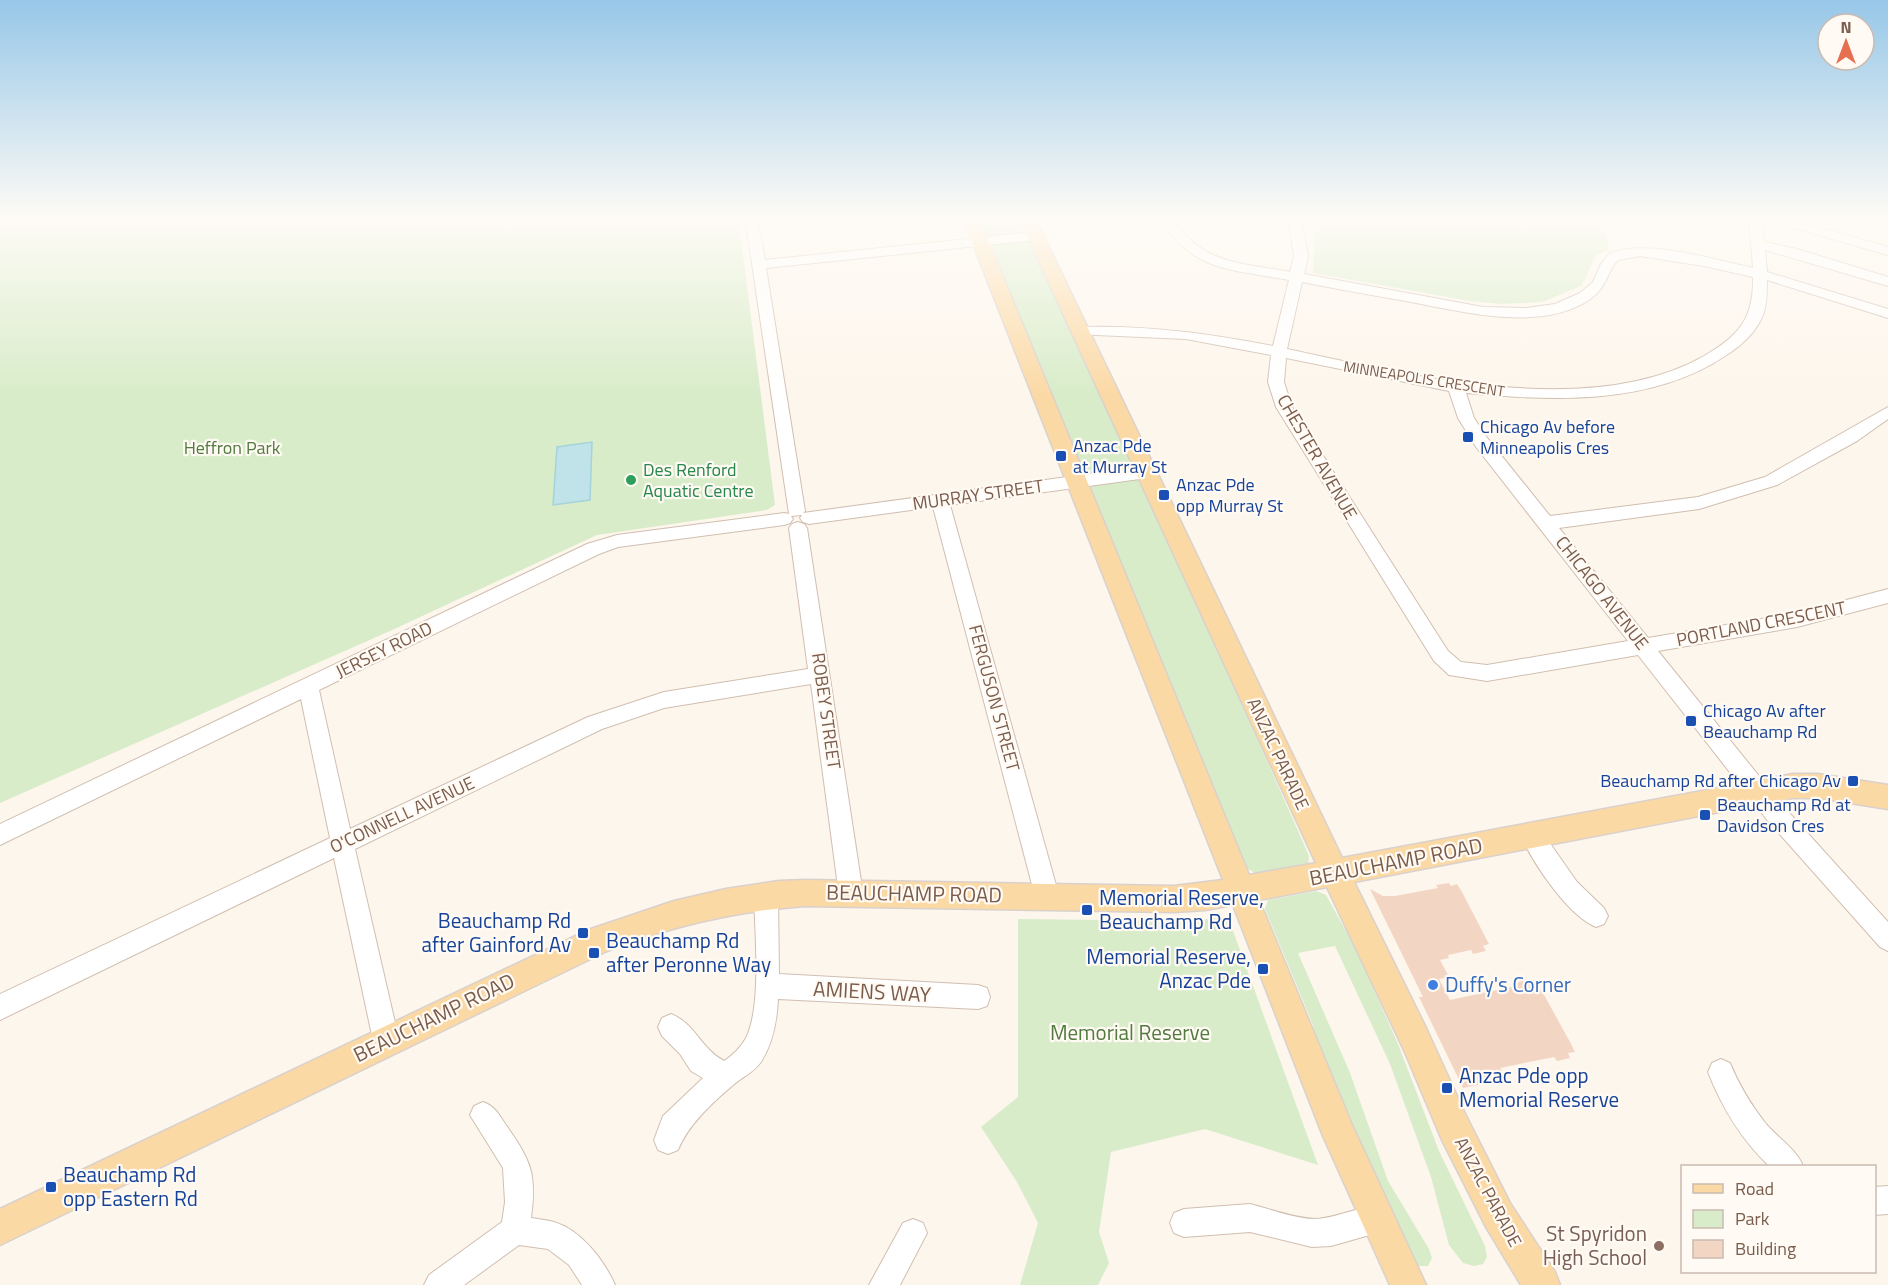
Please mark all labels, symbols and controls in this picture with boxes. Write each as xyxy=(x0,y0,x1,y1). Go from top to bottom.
north arrow xyxy=(1816,12,1876,72)
text: N xyxy=(1840,15,1852,39)
street label: MINNEAPOLIS CRESCENT xyxy=(1342,354,1507,403)
street label: CHESTER AVENUE xyxy=(1271,389,1364,524)
place label: Chicago Av before Minneapolis Cres xyxy=(1480,413,1615,461)
marker: Chicago Av before Minneapolis Cres xyxy=(1461,430,1475,444)
place label: Anzac Pde at Murray St xyxy=(1073,432,1168,480)
park label: Heffron Park xyxy=(184,434,281,461)
marker: Anzac Pde at Murray St xyxy=(1054,449,1068,463)
place label: Des Renford Aquatic Centre xyxy=(643,456,754,504)
place label: Anzac Pde opp Murray St xyxy=(1176,471,1284,519)
street label: MURRAY STREET xyxy=(911,472,1046,517)
marker: Des Renford Aquatic Centre xyxy=(624,473,638,487)
marker: Anzac Pde opp Murray St xyxy=(1157,488,1171,502)
street label: CHICAGO AVENUE xyxy=(1549,530,1656,655)
street label: PORTLAND CRESCENT xyxy=(1674,594,1848,653)
street label: JERSEY ROAD xyxy=(331,614,437,685)
street label: FERGUSON STREET xyxy=(962,622,1027,775)
street label: ROBEY STREET xyxy=(805,651,848,771)
street label: ANZAC PARADE xyxy=(1241,693,1316,814)
place label: Chicago Av after Beauchamp Rd xyxy=(1703,697,1826,745)
marker: Chicago Av after Beauchamp Rd xyxy=(1684,714,1698,728)
place label: Beauchamp Rd after Chicago Av xyxy=(1600,767,1841,794)
street label: O'CONNELL AVENUE xyxy=(325,769,479,860)
marker: Beauchamp Rd after Chicago Av xyxy=(1846,774,1860,788)
place label: Beauchamp Rd at Davidson Cres xyxy=(1717,791,1851,839)
marker: Beauchamp Rd at Davidson Cres xyxy=(1698,808,1712,822)
street label: BEAUCHAMP ROAD xyxy=(1306,829,1485,894)
street label: BEAUCHAMP ROAD xyxy=(826,875,1002,911)
place label: Memorial Reserve, Beauchamp Rd xyxy=(1099,881,1264,937)
marker: Memorial Reserve, Beauchamp Rd xyxy=(1080,903,1094,917)
place label: Beauchamp Rd after Gainford Av xyxy=(422,904,571,960)
place label: Beauchamp Rd after Peronne Way xyxy=(606,924,771,980)
marker: Beauchamp Rd after Gainford Av xyxy=(576,926,590,940)
place label: Memorial Reserve, Anzac Pde xyxy=(1086,940,1251,996)
marker: Beauchamp Rd after Peronne Way xyxy=(587,946,601,960)
marker: Memorial Reserve, Anzac Pde xyxy=(1256,962,1270,976)
street label: BEAUCHAMP ROAD xyxy=(348,964,520,1070)
place label: Duffy's Corner xyxy=(1445,968,1571,1000)
street label: AMIENS WAY xyxy=(812,972,933,1010)
marker: Duffy's Corner xyxy=(1426,978,1440,992)
park label: Memorial Reserve xyxy=(1050,1016,1210,1048)
place label: Anzac Pde opp Memorial Reserve xyxy=(1459,1059,1619,1115)
marker: Anzac Pde opp Memorial Reserve xyxy=(1440,1081,1454,1095)
street label: ANZAC PARADE xyxy=(1448,1132,1529,1252)
place label: Beauchamp Rd opp Eastern Rd xyxy=(63,1158,198,1214)
legend xyxy=(1681,1165,1876,1273)
text: Road xyxy=(1735,1175,1774,1202)
marker: Beauchamp Rd opp Eastern Rd xyxy=(44,1180,58,1194)
text: Park xyxy=(1735,1205,1770,1232)
place label: St Spyridon High School xyxy=(1543,1217,1647,1273)
text: Building xyxy=(1735,1235,1796,1262)
marker: St Spyridon High School xyxy=(1652,1239,1666,1253)

